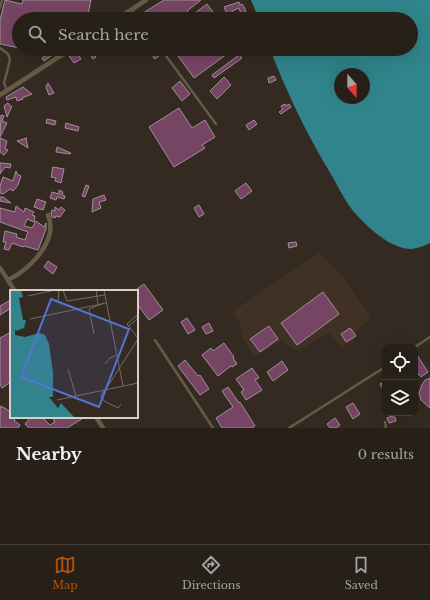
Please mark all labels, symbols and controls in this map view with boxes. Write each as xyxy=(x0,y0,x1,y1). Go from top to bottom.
search box xyxy=(12,12,418,56)
icon: search xyxy=(26,23,48,45)
text: Search here xyxy=(58,25,149,44)
north arrow xyxy=(334,68,370,104)
inset map xyxy=(10,290,138,418)
map controls xyxy=(382,344,418,416)
button: locate xyxy=(382,344,418,380)
button: layers xyxy=(382,380,418,416)
text: Nearby xyxy=(16,444,82,465)
text: 0 results xyxy=(358,446,414,463)
tab: Map xyxy=(52,554,78,592)
tab: Directions xyxy=(182,554,240,592)
tab: Saved xyxy=(345,554,378,592)

